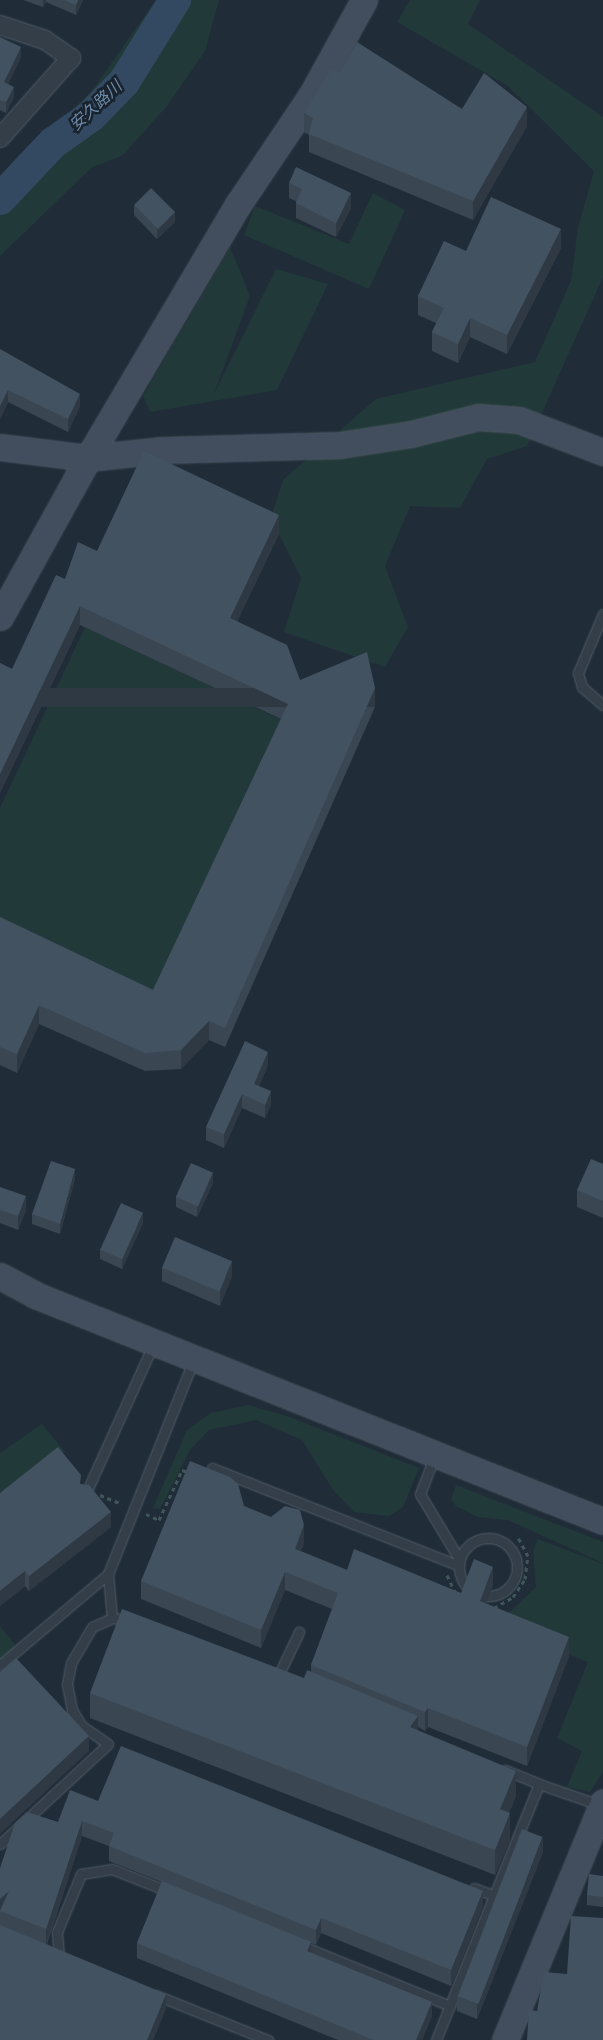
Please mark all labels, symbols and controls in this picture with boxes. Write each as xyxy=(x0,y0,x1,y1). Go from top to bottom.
water label: 安久路川 xyxy=(66,77,126,135)

